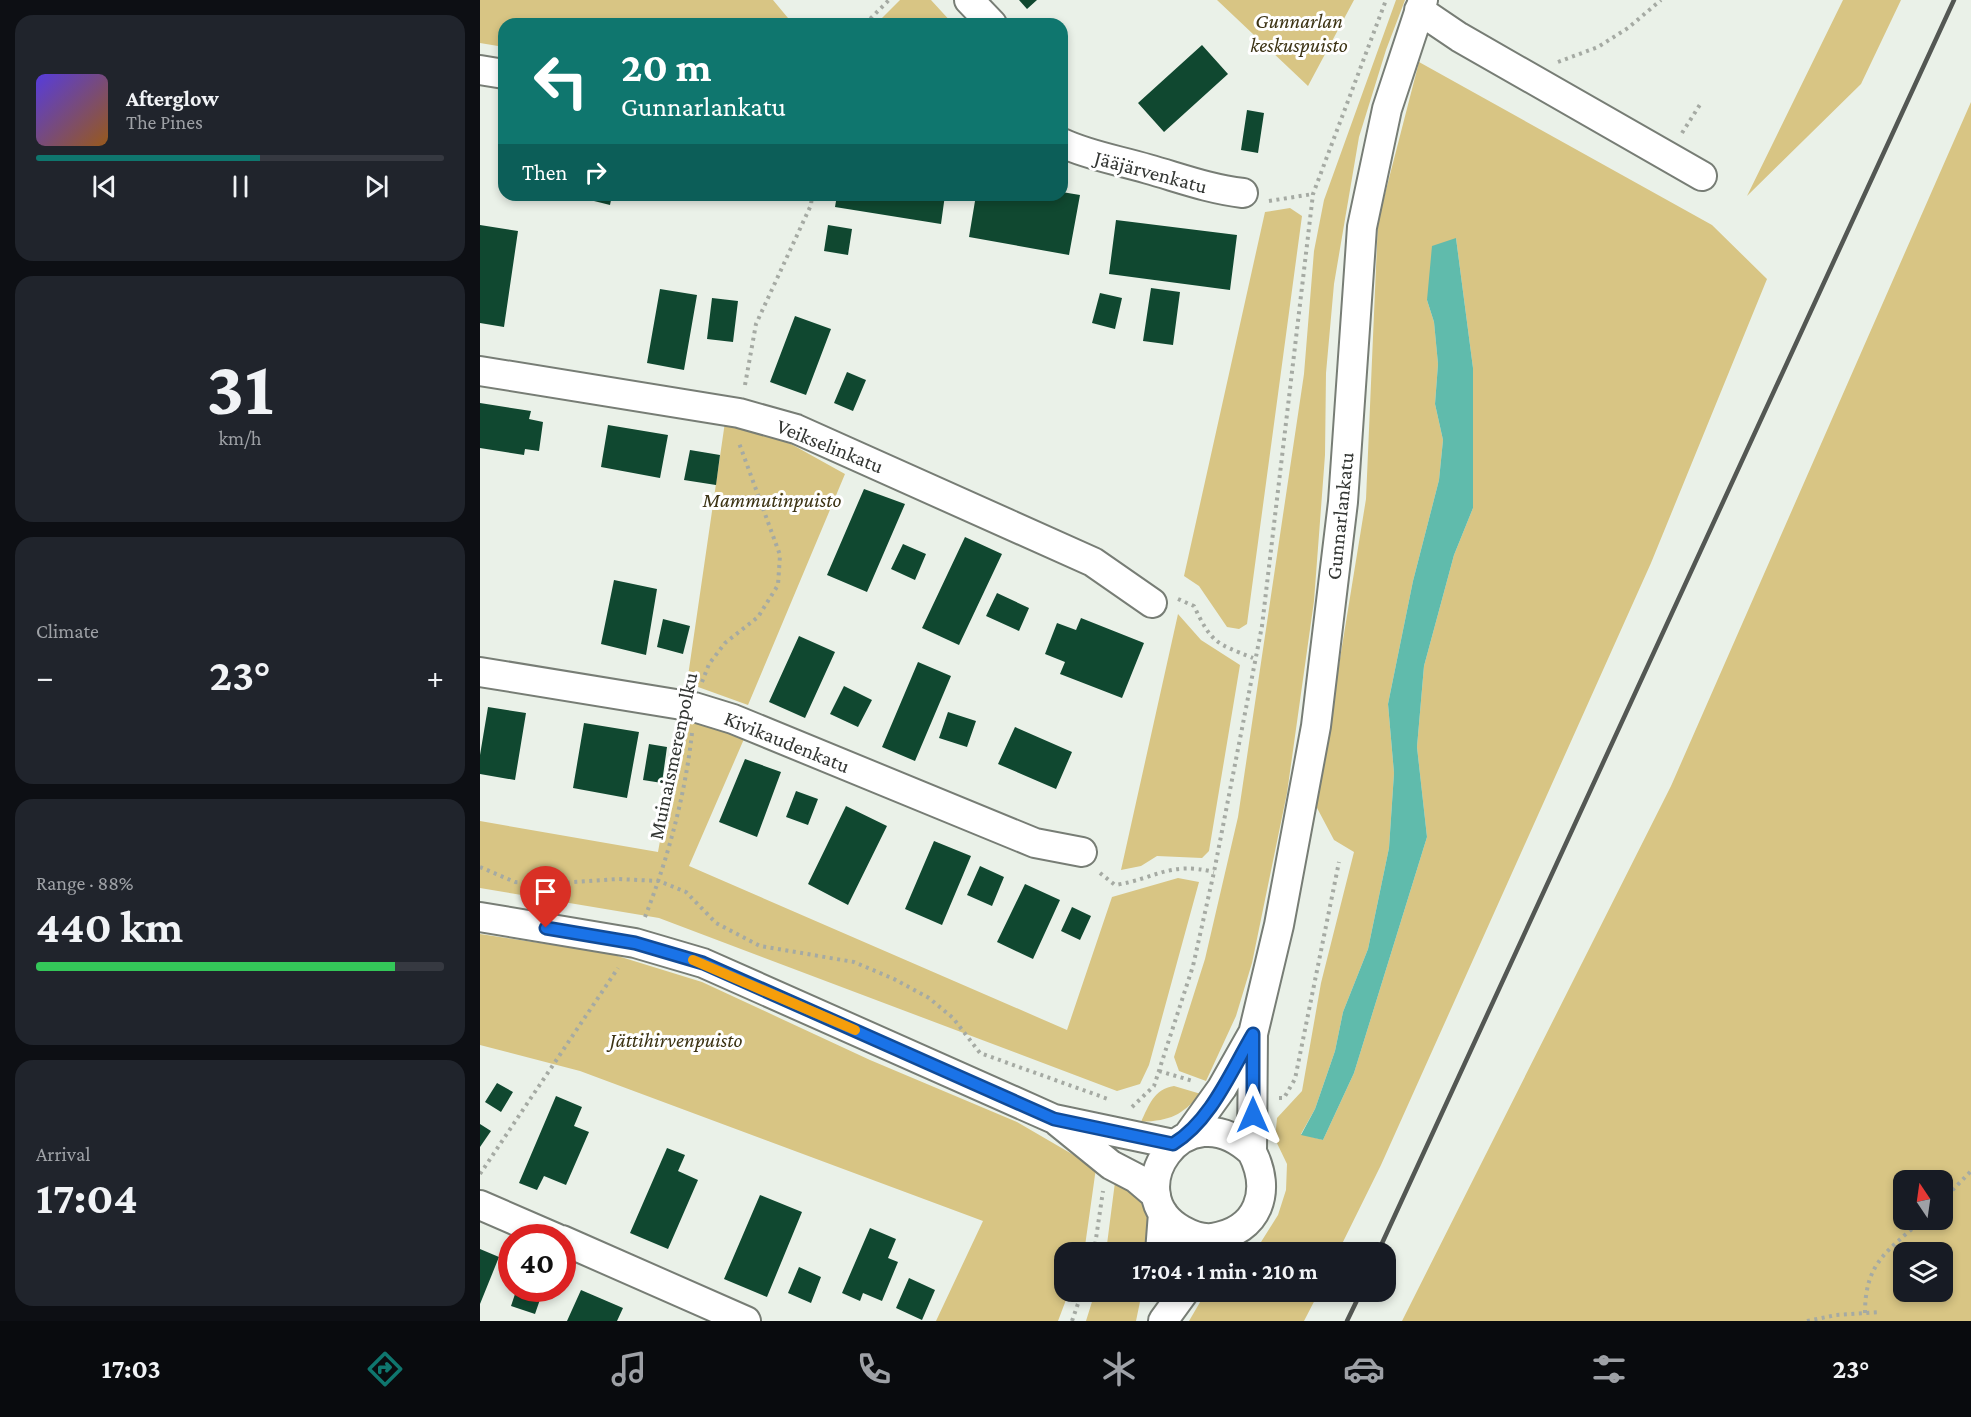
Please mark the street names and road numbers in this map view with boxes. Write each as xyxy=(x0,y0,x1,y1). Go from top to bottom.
street label: Jääjärvenkatu xyxy=(1090,145,1210,199)
street label: Veikselinkatu xyxy=(773,414,887,478)
street label: Gunnarlankatu xyxy=(1321,451,1359,581)
street label: Muinaismerenpolku xyxy=(644,670,702,842)
street label: Kivikaudenkatu xyxy=(721,706,853,778)

